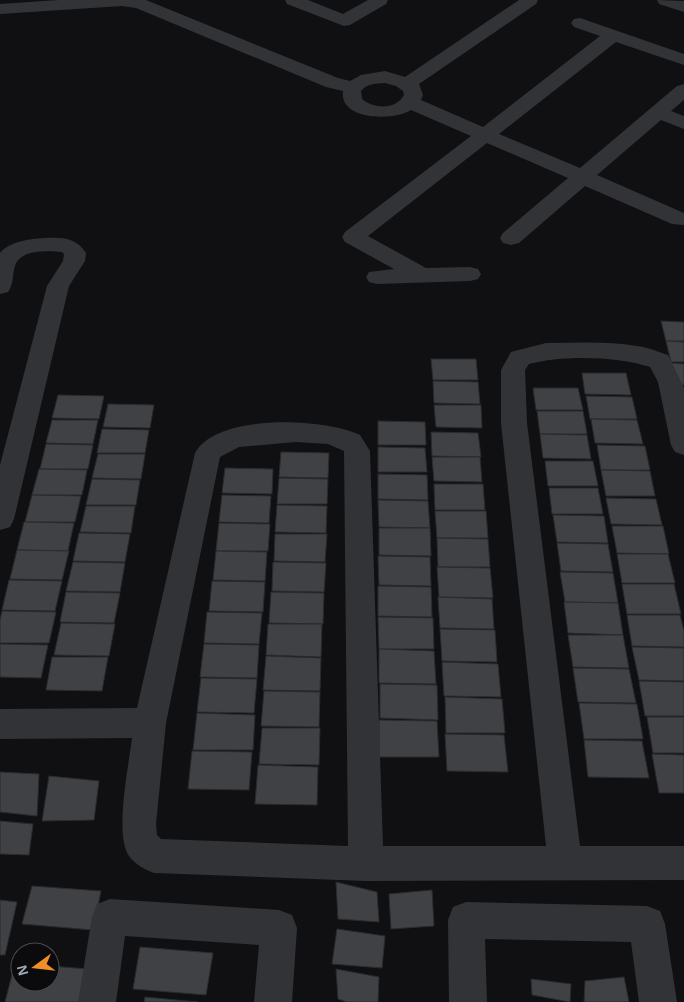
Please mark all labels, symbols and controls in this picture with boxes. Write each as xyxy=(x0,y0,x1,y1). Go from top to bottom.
north arrow xyxy=(10,942,60,992)
text: N xyxy=(13,963,31,977)

